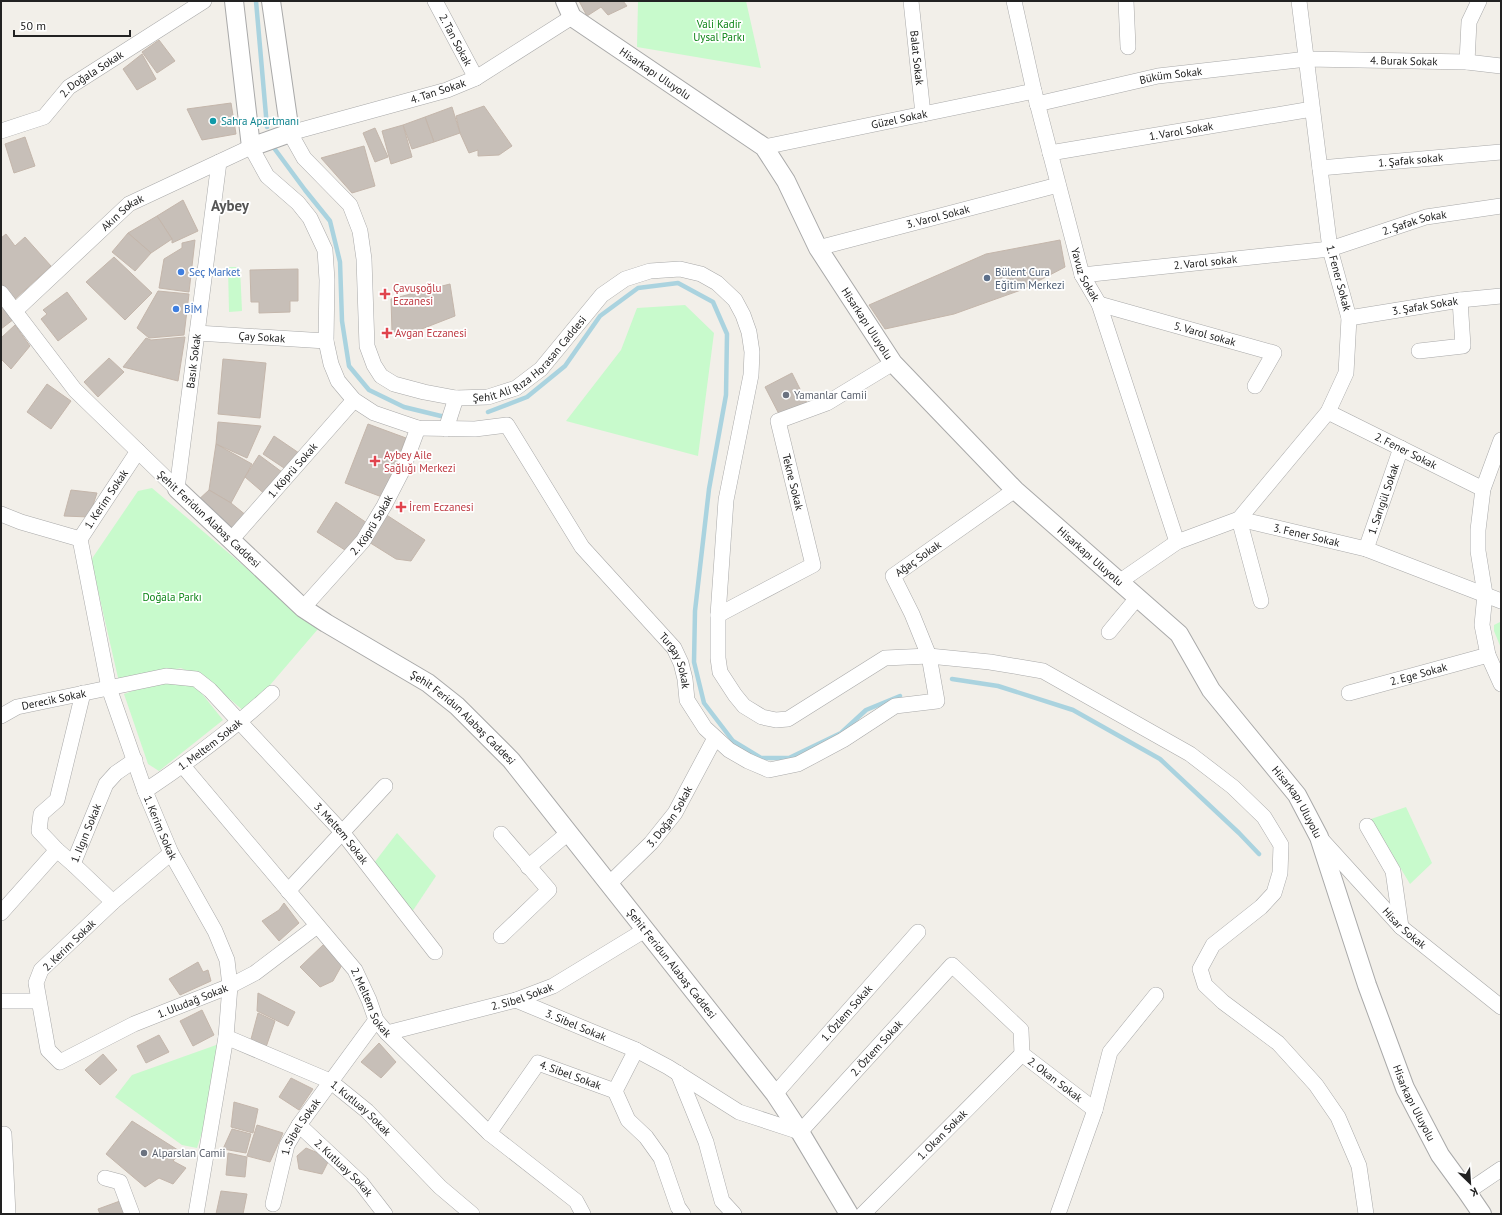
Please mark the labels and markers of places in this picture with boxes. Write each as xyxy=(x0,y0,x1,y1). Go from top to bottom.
place label: Sahra Apartmanı xyxy=(221,114,299,128)
marker: Sahra Apartmanı xyxy=(208,116,218,126)
place label: Seç Market xyxy=(189,265,241,279)
place label: Bülent Cura Eğitim Merkezi xyxy=(995,265,1065,292)
marker: Seç Market xyxy=(176,267,186,277)
marker: Bülent Cura Eğitim Merkezi xyxy=(982,273,992,283)
place label: Çavuşoğlu Eczanesi xyxy=(393,281,441,308)
marker: Çavuşoğlu Eczanesi xyxy=(380,289,390,299)
place label: BİM xyxy=(184,302,202,316)
marker: BİM xyxy=(171,304,181,314)
place label: Avgan Eczanesi xyxy=(395,326,467,340)
marker: Avgan Eczanesi xyxy=(382,328,392,338)
place label: Yamanlar Camii xyxy=(794,388,867,402)
marker: Yamanlar Camii xyxy=(781,390,791,400)
place label: Aybey Aile Sağlığı Merkezi xyxy=(384,448,456,475)
marker: Aybey Aile Sağlığı Merkezi xyxy=(369,455,381,467)
place label: İrem Eczanesi xyxy=(409,500,474,514)
marker: İrem Eczanesi xyxy=(396,502,406,512)
place label: Alparslan Camii xyxy=(152,1146,225,1160)
marker: Alparslan Camii xyxy=(139,1148,149,1158)

